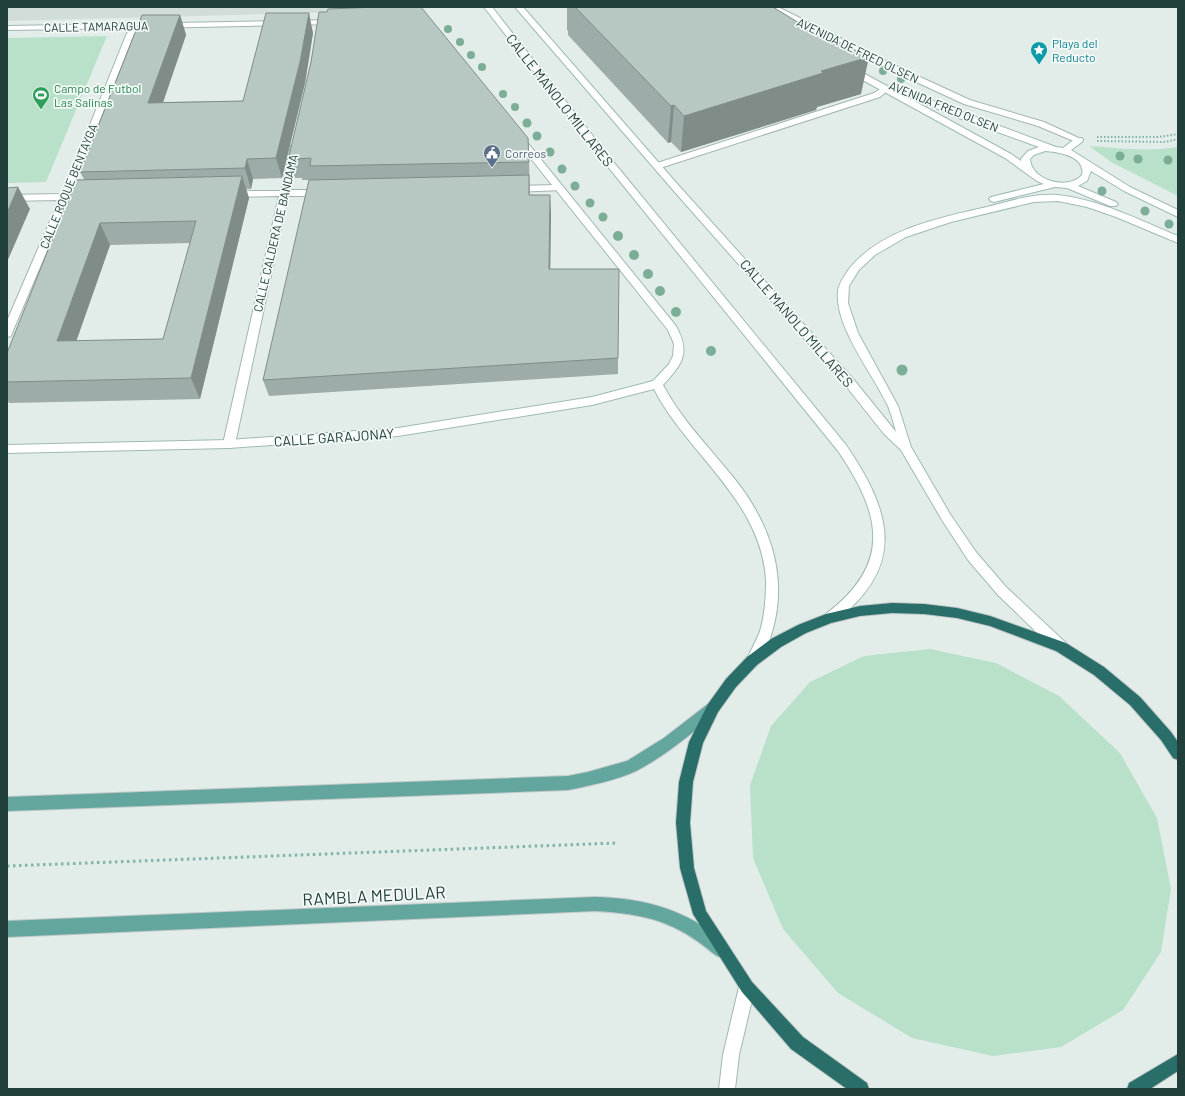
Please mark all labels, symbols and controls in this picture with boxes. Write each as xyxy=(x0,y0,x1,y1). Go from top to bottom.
street label: AVENIDA DE FRED OLSEN xyxy=(795,14,921,86)
street label: CALLE TAMARAGUA xyxy=(44,18,148,34)
street label: CALLE MANOLO MILLARES xyxy=(503,30,617,170)
place label: Playa del Reducto xyxy=(1052,36,1098,64)
place icon: Playa del Reducto xyxy=(1029,40,1049,65)
street label: AVENIDA FRED OLSEN xyxy=(887,78,1001,134)
place label: Campo de Futbol Las Salinas xyxy=(54,81,141,109)
sports icon: Campo de Futbol Las Salinas xyxy=(31,85,51,110)
street label: CALLE ROQUE BENTAYGA xyxy=(36,121,100,251)
public building icon: Correos xyxy=(482,143,502,168)
place label: Correos xyxy=(505,146,546,160)
street label: CALLE CALDERA DE BANDAMA xyxy=(250,153,300,313)
street label: CALLE MANOLO MILLARES xyxy=(737,256,857,390)
street label: CALLE GARAJONAY xyxy=(273,424,395,450)
street label: RAMBLA MEDULAR xyxy=(302,881,446,909)

